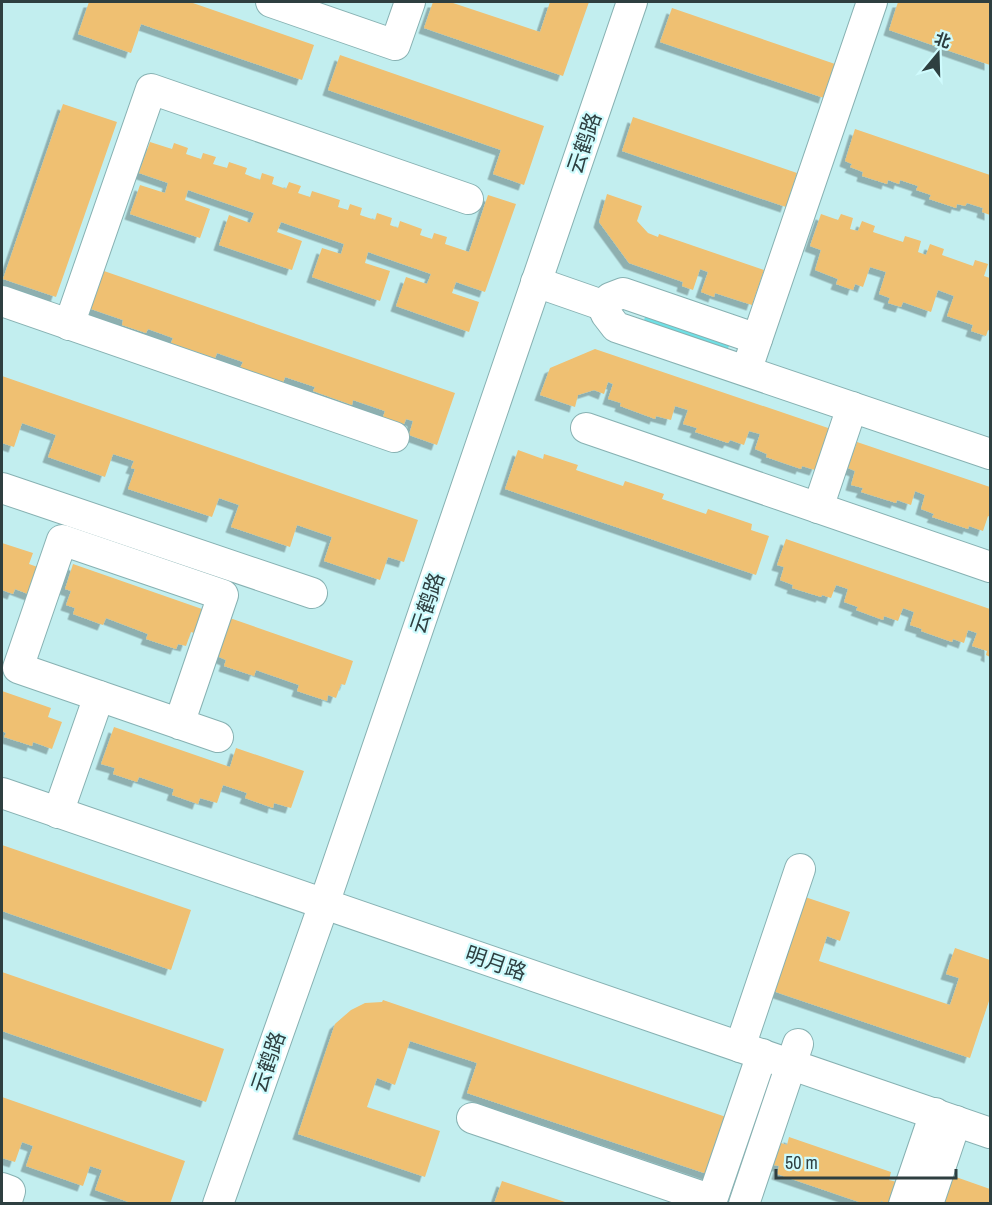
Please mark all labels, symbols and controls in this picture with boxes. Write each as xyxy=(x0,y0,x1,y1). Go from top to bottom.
north arrow xyxy=(908,24,968,84)
text: 北 xyxy=(932,27,954,53)
street label: 云鹤路 xyxy=(560,108,608,178)
street label: 云鹤路 xyxy=(403,568,451,638)
street label: 明月路 xyxy=(461,939,531,987)
street label: 云鹤路 xyxy=(244,1027,292,1097)
scale bar xyxy=(776,1142,956,1180)
text: 50 m xyxy=(785,1150,818,1175)

